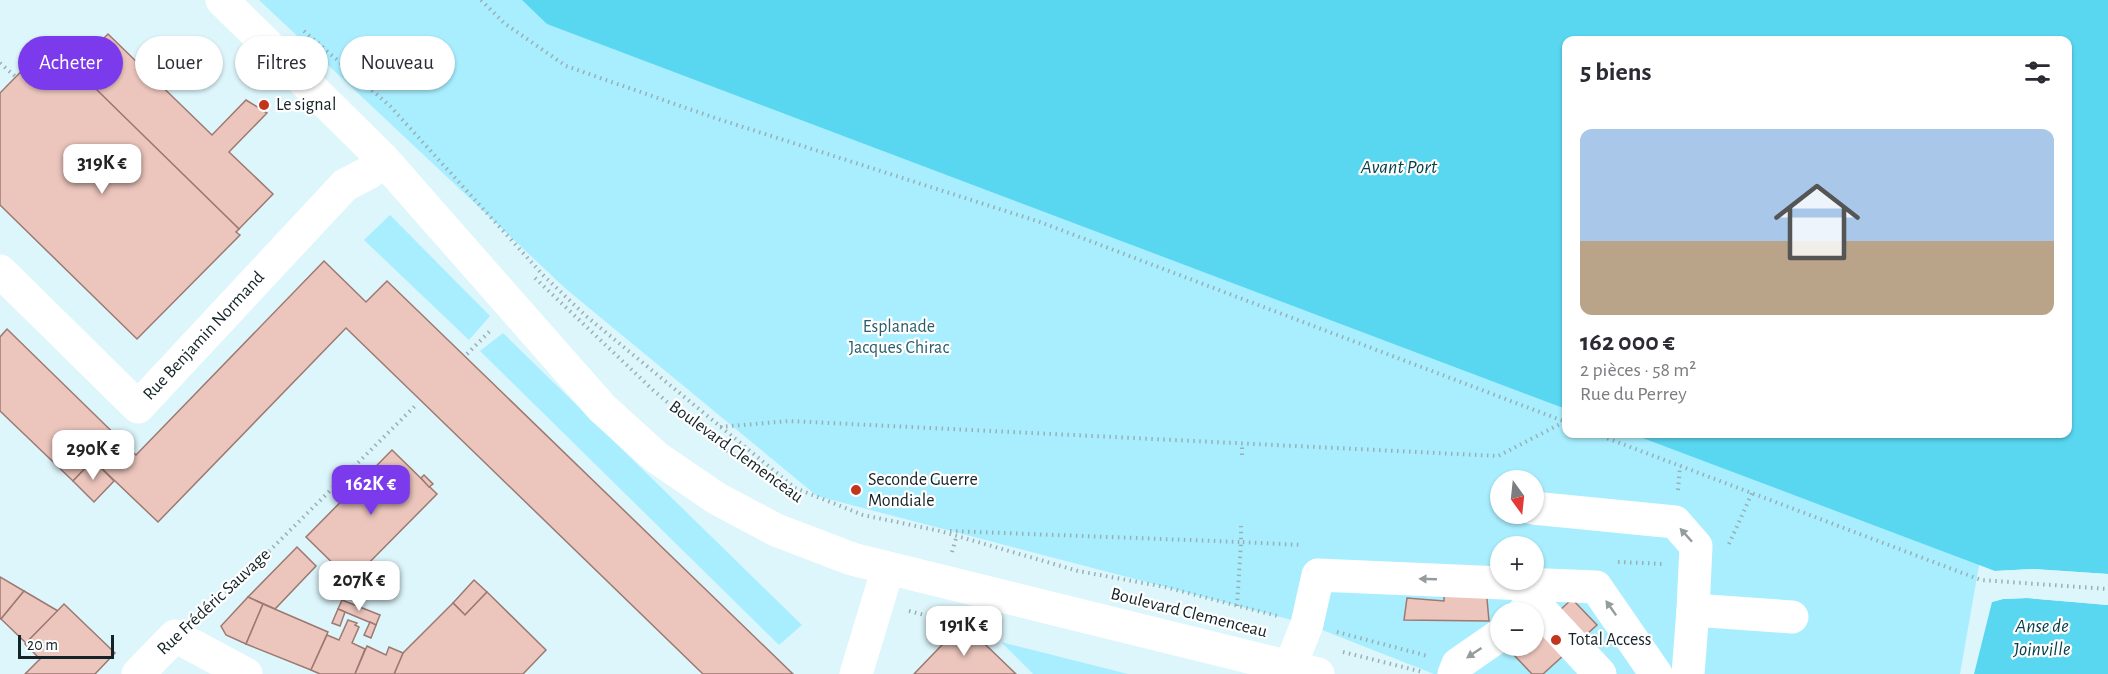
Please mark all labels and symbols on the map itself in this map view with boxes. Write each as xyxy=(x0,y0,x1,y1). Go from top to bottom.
place label: Le signal xyxy=(276,96,336,114)
marker: Le signal xyxy=(257,98,271,112)
pin: 319K € xyxy=(53,144,151,195)
water label: Avant Port xyxy=(1360,157,1438,177)
street label: Rue Benjamin Normand xyxy=(140,268,268,404)
park label: Esplanade Jacques Chirac xyxy=(849,318,949,357)
street label: Boulevard Clemenceau xyxy=(666,398,806,506)
pin: 290K € xyxy=(44,430,142,481)
pin: 162K € xyxy=(322,465,420,516)
north arrow xyxy=(1490,470,1544,524)
place label: Seconde Guerre Mondiale xyxy=(868,471,978,510)
marker: Seconde Guerre Mondiale xyxy=(849,483,863,497)
one-way arrow xyxy=(1680,528,1693,543)
street label: Rue Frédéric Sauvage xyxy=(154,545,274,659)
pin: 207K € xyxy=(310,561,408,612)
one-way arrow xyxy=(1418,575,1437,584)
street label: Boulevard Clemenceau xyxy=(1109,585,1269,641)
one-way arrow xyxy=(1605,601,1617,617)
pin: 191K € xyxy=(915,606,1013,657)
water label: Anse de Joinville xyxy=(2012,616,2071,659)
place label: Total Access xyxy=(1568,631,1652,649)
scale bar xyxy=(18,632,114,660)
marker: Total Access xyxy=(1549,633,1563,647)
one-way arrow xyxy=(1466,647,1483,658)

